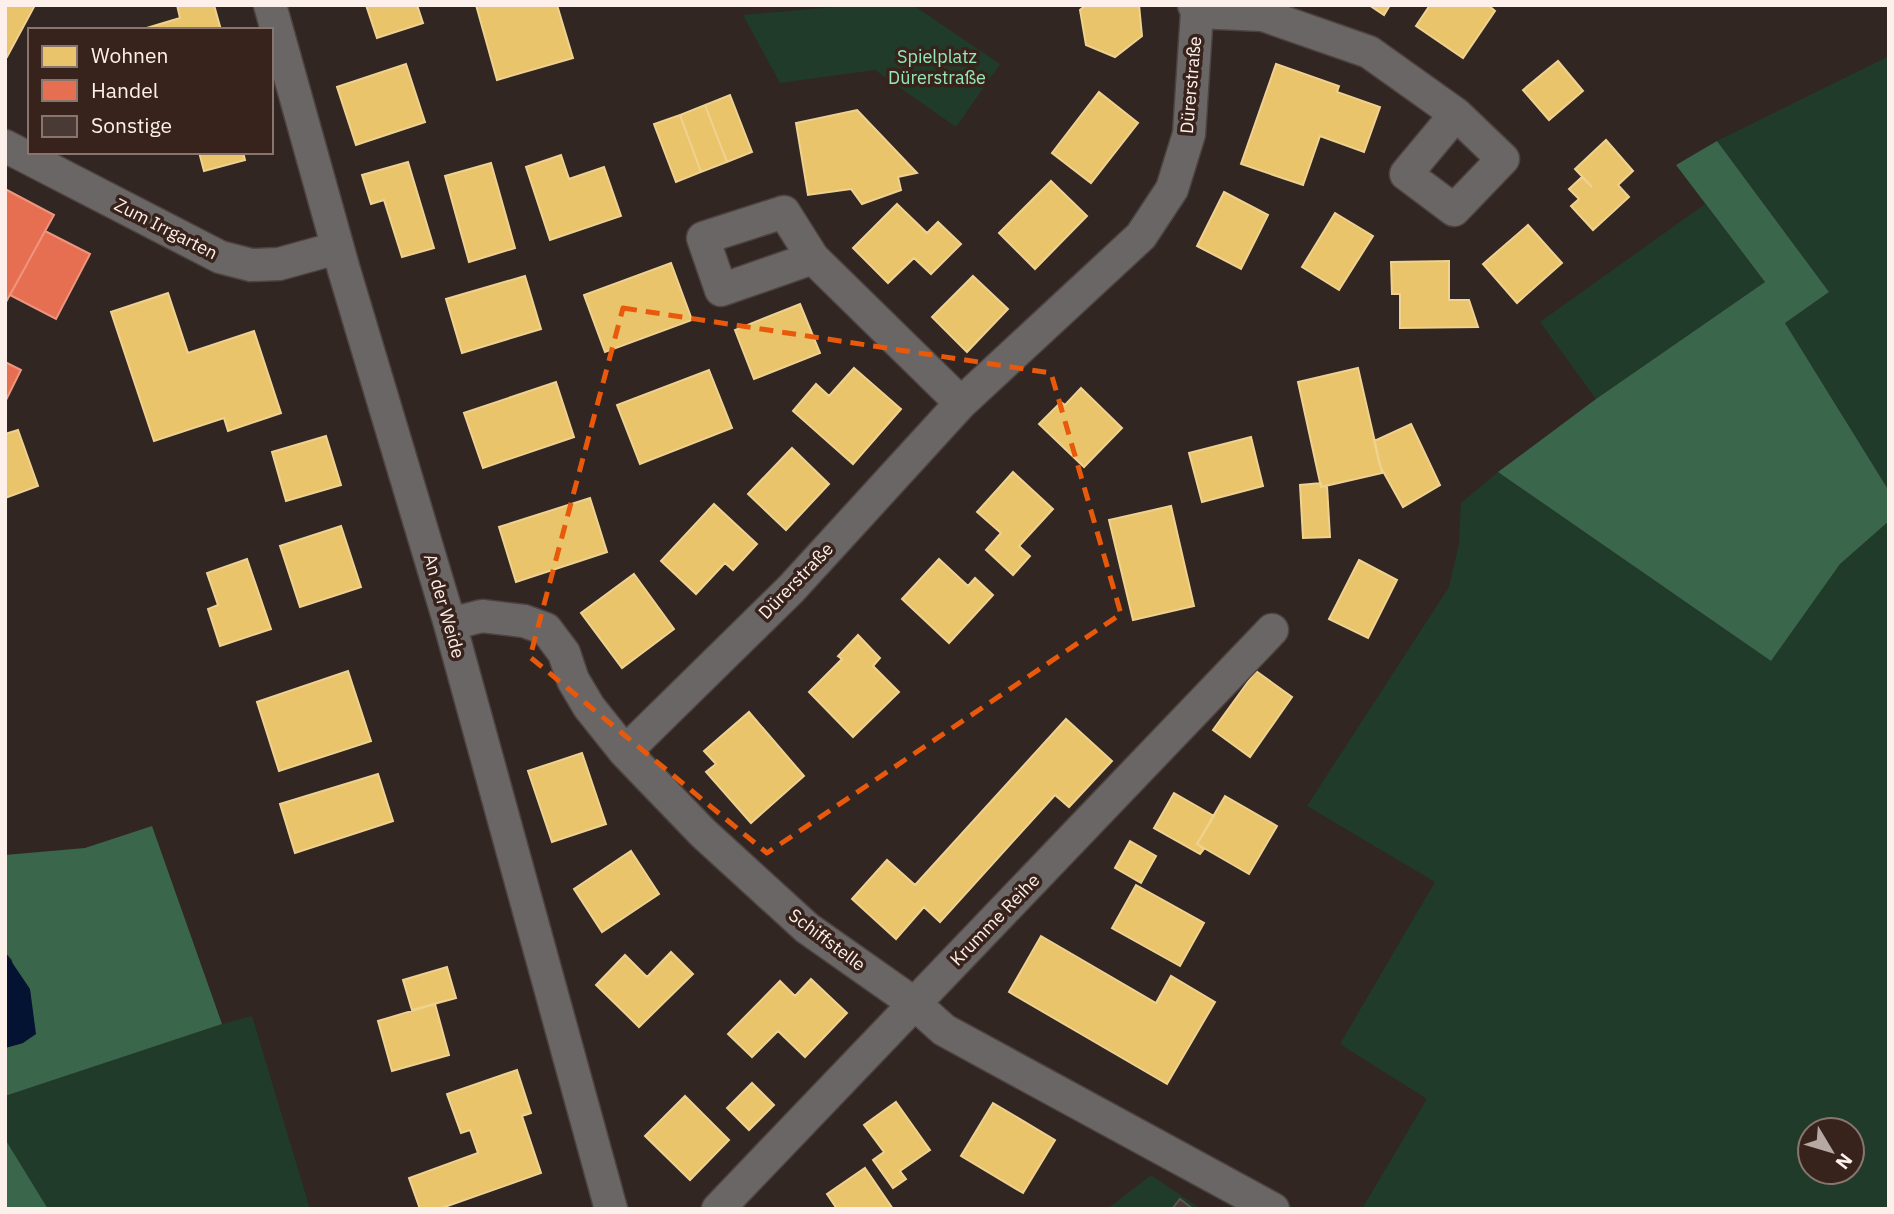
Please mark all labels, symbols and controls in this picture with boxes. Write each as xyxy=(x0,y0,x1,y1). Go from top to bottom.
legend xyxy=(28,28,273,154)
street label: Dürerstraße xyxy=(1175,35,1206,135)
text: Wohnen xyxy=(91,41,168,69)
park label: Spielplatz Dürerstraße xyxy=(888,45,986,89)
text: Handel xyxy=(91,76,159,104)
text: Sonstige xyxy=(91,111,172,139)
street label: Zum Irrgarten xyxy=(111,193,222,264)
street label: Dürerstraße xyxy=(753,537,838,624)
street label: An der Weide xyxy=(419,551,470,661)
street label: Krumme Reihe xyxy=(945,869,1044,971)
street label: Schiffstelle xyxy=(784,903,870,976)
north arrow xyxy=(1796,1116,1866,1186)
text: N xyxy=(1831,1149,1858,1174)

